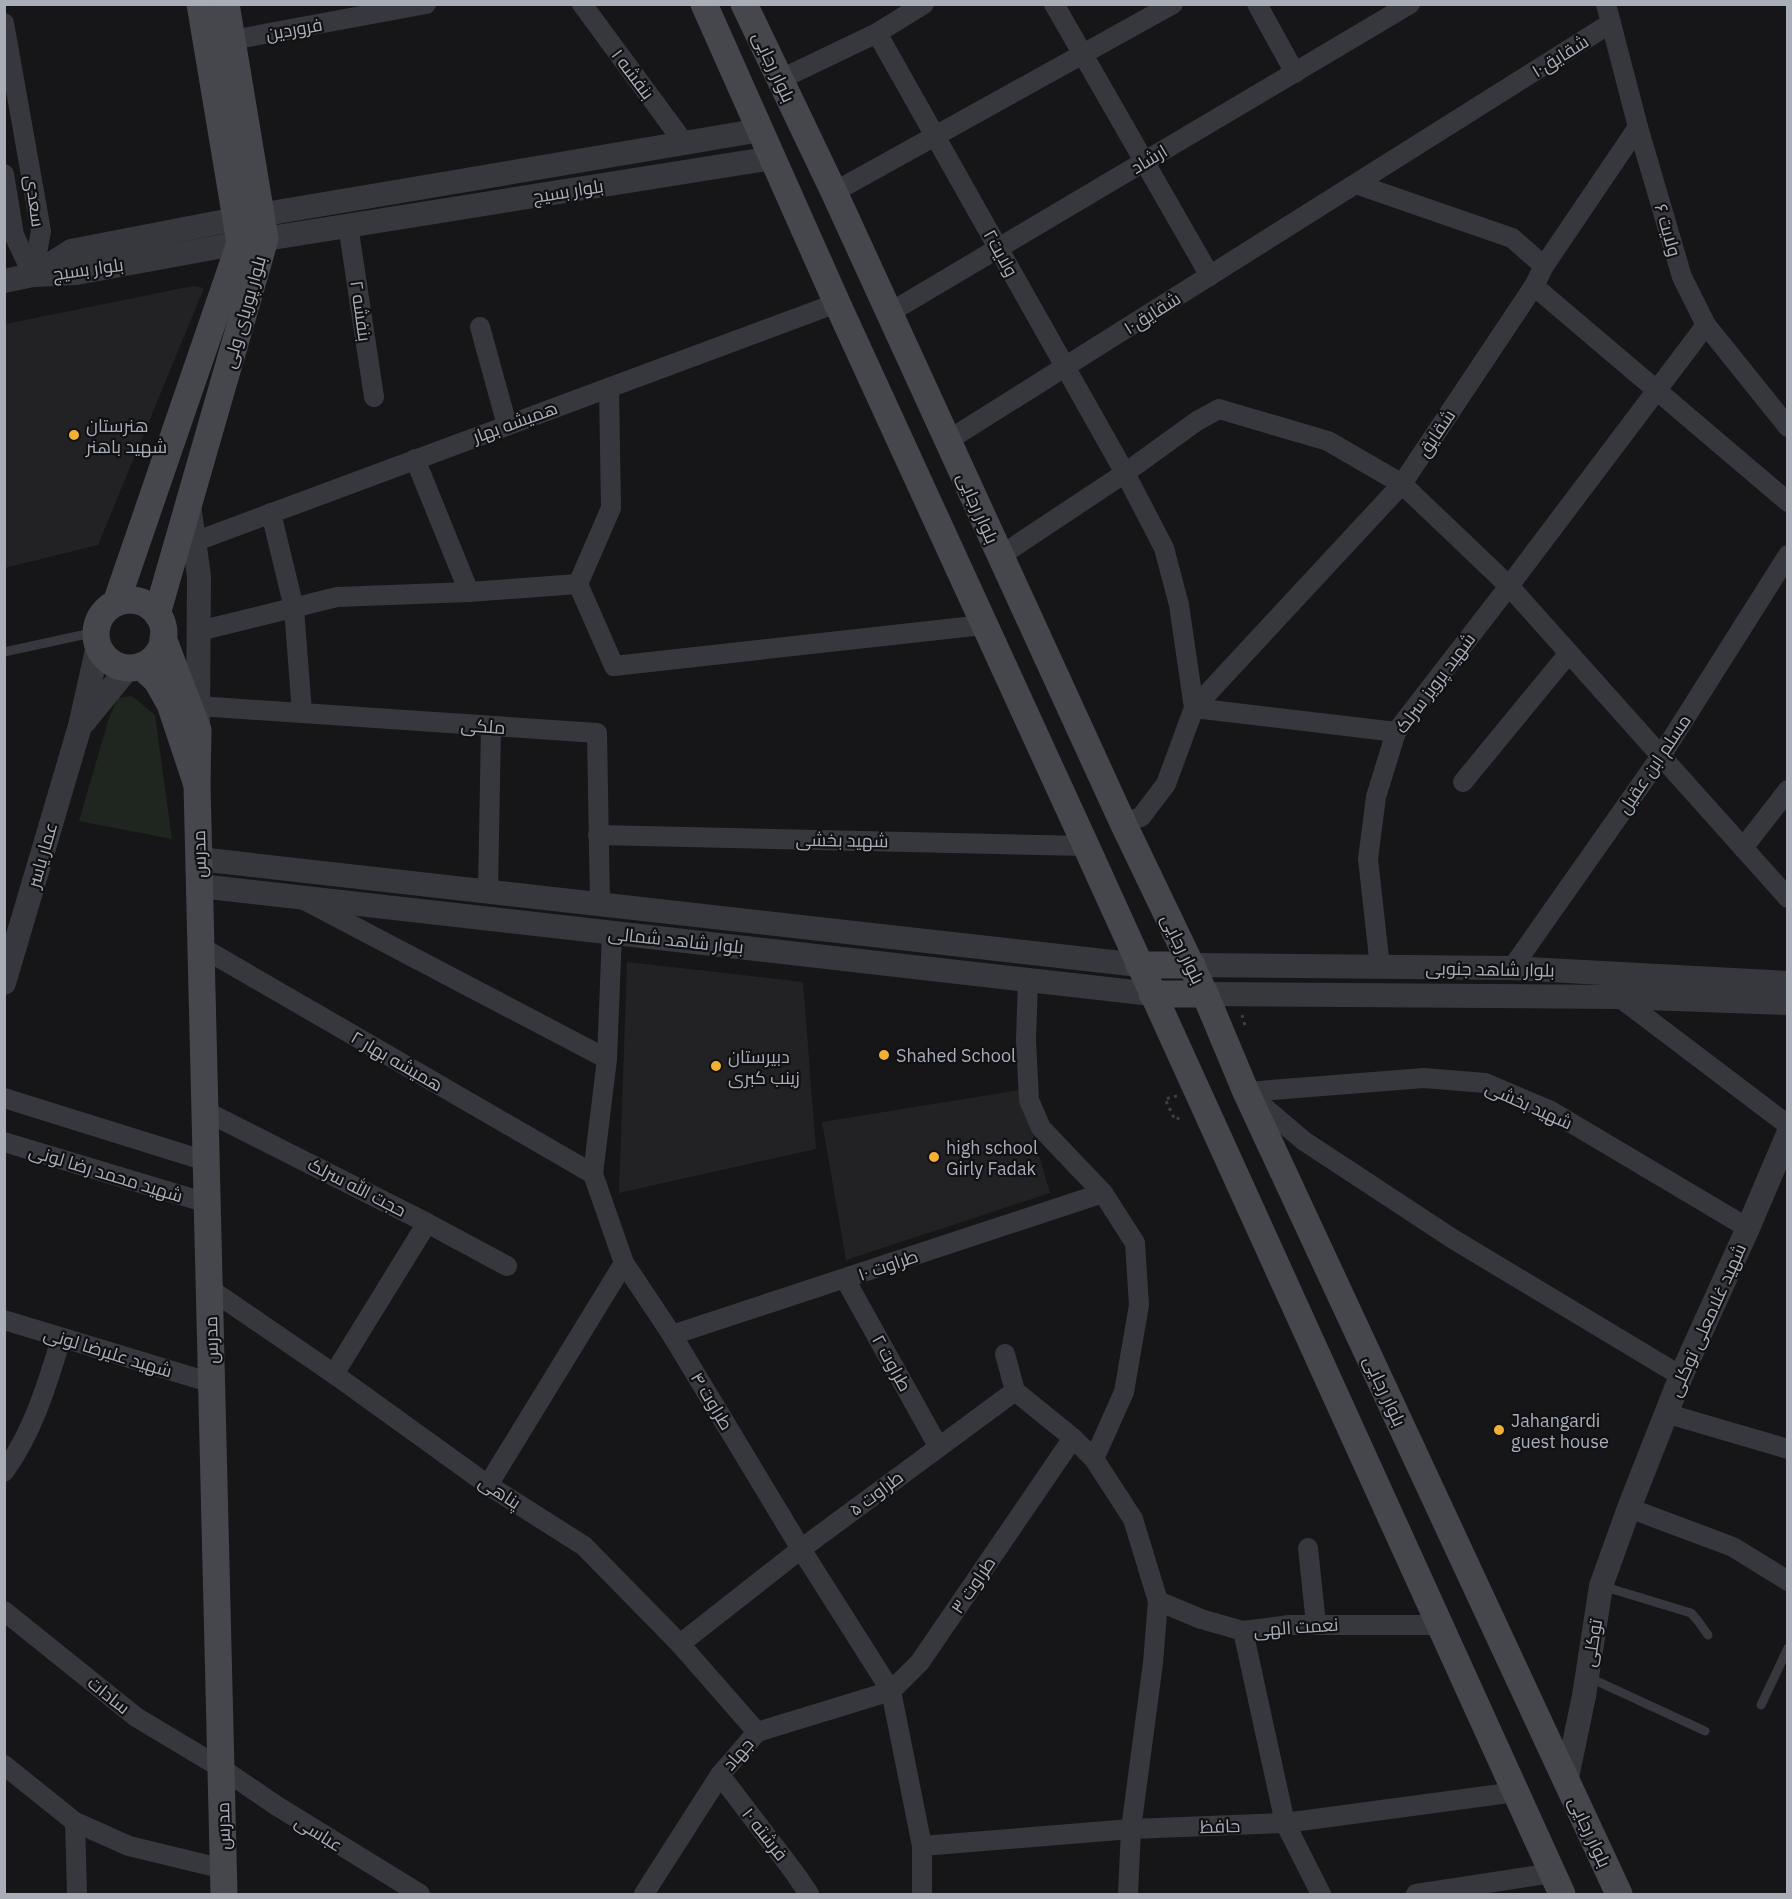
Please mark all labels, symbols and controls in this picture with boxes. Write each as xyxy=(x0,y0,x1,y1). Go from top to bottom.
street label: فروردین xyxy=(264,13,324,45)
street label: بلوار رجایی xyxy=(748,28,800,106)
street label: شقایق۱۰ xyxy=(1527,30,1593,83)
street label: بنفشه ۱ xyxy=(607,44,659,104)
street label: ارشاد xyxy=(1127,139,1171,179)
street label: سعدی xyxy=(20,174,50,228)
street label: بلوار بسیج xyxy=(531,174,605,209)
street label: ولایت ۶ xyxy=(1650,201,1686,259)
street label: ولایت۲ xyxy=(979,225,1023,281)
street label: بلوار بسیج xyxy=(51,253,125,286)
street label: بلوار پوریای ولی xyxy=(217,253,272,371)
street label: بنفشه ۲ xyxy=(345,279,377,343)
street label: شقایق۱۰ xyxy=(1119,287,1185,340)
street label: همیشه بهار xyxy=(468,396,561,448)
street label: شقایق xyxy=(1412,405,1461,462)
place label: هنرستان شهید باهنر xyxy=(85,414,167,458)
marker: هنرستان شهید باهنر xyxy=(67,428,81,442)
street label: بلوار رجایی xyxy=(952,469,1004,547)
street label: شهید پرویز سرلک xyxy=(1390,628,1481,738)
street label: مسلم ابن عقیل xyxy=(1612,710,1697,819)
street label: ملکی xyxy=(460,713,506,739)
street label: عمار یاسر xyxy=(21,820,62,891)
street label: شهید بخشی xyxy=(795,828,889,852)
street label: مدرس xyxy=(187,830,211,878)
street label: بلوار رجایی xyxy=(1156,910,1210,988)
street label: بلوار شاهد شمالی xyxy=(607,921,745,959)
street label: بلوار شاهد جنوبی xyxy=(1425,956,1555,982)
street label: همیشه بهار ۲ xyxy=(347,1025,447,1097)
place label: Shahed School xyxy=(896,1044,1016,1067)
place label: دبیرستان زینب کبری xyxy=(728,1045,800,1089)
marker: Shahed School xyxy=(877,1048,891,1062)
marker: دبیرستان زینب کبری xyxy=(709,1059,723,1073)
street label: شهید بخشی xyxy=(1482,1076,1576,1134)
place label: high school Girly Fadak xyxy=(946,1136,1038,1180)
street label: شهید محمد رضا لونی xyxy=(26,1139,186,1207)
marker: high school Girly Fadak xyxy=(927,1150,941,1164)
street label: حجت الله سرلک xyxy=(304,1152,410,1222)
street label: شهید غلامعلی توکلی xyxy=(1663,1240,1751,1400)
street label: طراوت ۱۰ xyxy=(855,1244,921,1286)
street label: مدرس xyxy=(199,1316,223,1364)
street label: شهید علیرضا لونی xyxy=(41,1322,175,1382)
street label: طراوت ۲ xyxy=(867,1331,917,1395)
street label: بلوار رجایی xyxy=(1359,1352,1411,1430)
street label: طراوت ۴ xyxy=(686,1368,738,1434)
place label: Jahangardi guest house xyxy=(1511,1409,1609,1453)
marker: Jahangardi guest house xyxy=(1492,1423,1506,1437)
street label: طراوت ۵ xyxy=(844,1465,908,1521)
street label: پناهی xyxy=(474,1470,526,1515)
street label: طراوت ۳ xyxy=(946,1552,1000,1618)
street label: نعمت الهی xyxy=(1253,1613,1339,1641)
street label: توکلی xyxy=(1577,1617,1607,1668)
street label: سادات xyxy=(83,1671,135,1719)
street label: جهاد xyxy=(718,1733,758,1775)
street label: بلوار رجایی xyxy=(1564,1793,1616,1871)
street label: مدرس xyxy=(211,1802,235,1850)
street label: فرشته ۱۰ xyxy=(737,1803,793,1865)
street label: عباسی xyxy=(291,1809,347,1857)
street label: حافظ xyxy=(1199,1814,1241,1838)

